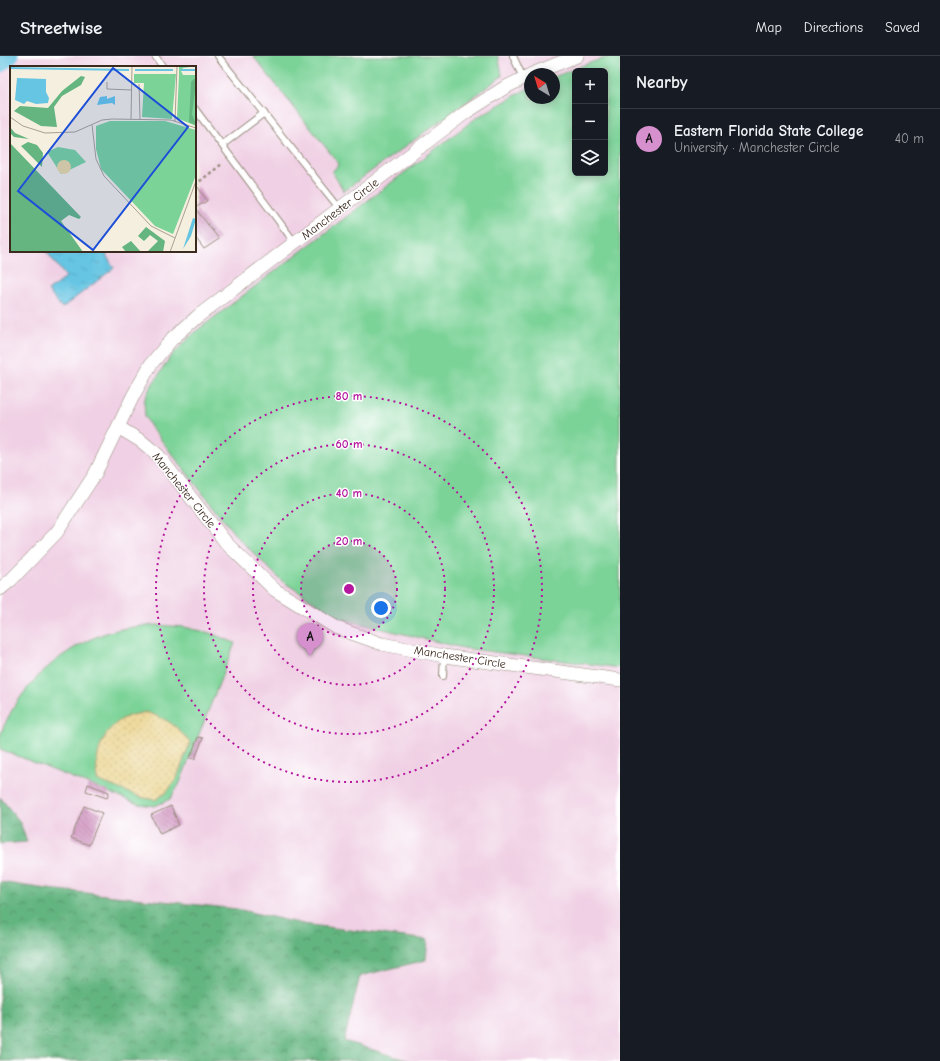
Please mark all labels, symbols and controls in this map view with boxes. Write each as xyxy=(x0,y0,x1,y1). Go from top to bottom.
text: Streetwise xyxy=(20,17,102,39)
text: Map xyxy=(755,19,782,36)
text: Directions xyxy=(804,19,863,36)
text: Saved xyxy=(885,19,920,36)
inset map xyxy=(10,66,196,252)
north arrow xyxy=(524,68,560,104)
map controls xyxy=(572,68,608,176)
button: + xyxy=(572,68,608,104)
text: Nearby xyxy=(636,73,687,92)
button: − xyxy=(572,104,608,140)
text: Eastern Florida State College xyxy=(674,122,863,140)
text: A xyxy=(645,131,653,146)
text: 40 m xyxy=(895,131,924,146)
button: layers xyxy=(572,140,608,176)
text: University · Manchester Circle xyxy=(674,140,839,155)
street label: Manchester Circle xyxy=(299,175,381,243)
text: 80 m xyxy=(336,389,362,403)
text: 60 m xyxy=(336,437,362,451)
street label: Manchester Circle xyxy=(149,449,219,531)
text: 40 m xyxy=(336,486,362,500)
text: 20 m xyxy=(336,534,362,548)
centre of rings xyxy=(342,582,356,596)
your location xyxy=(371,598,391,618)
pin: A xyxy=(297,623,323,656)
street label: Manchester Circle xyxy=(413,643,507,671)

